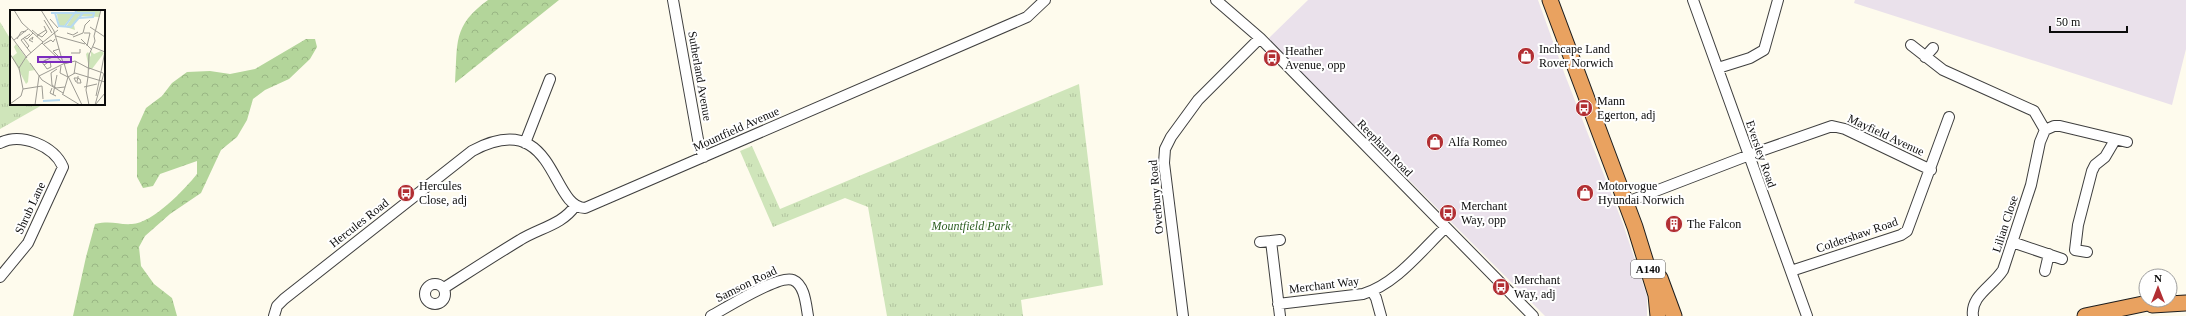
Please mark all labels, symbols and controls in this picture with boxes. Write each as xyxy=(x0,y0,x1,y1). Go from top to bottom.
scale bar xyxy=(2050,8,2127,34)
inset map xyxy=(10,10,105,105)
text: 50 m xyxy=(2056,15,2081,29)
street label: Sutherland Avenue xyxy=(685,30,715,122)
place label: Inchcape Land Rover Norwich xyxy=(1539,42,1613,70)
place label: Heather Avenue, opp xyxy=(1285,44,1345,72)
shop icon: Inchcape Land Rover Norwich xyxy=(1516,46,1536,66)
bus stop icon: Heather Avenue, opp xyxy=(1262,48,1282,68)
place label: Mann Egerton, adj xyxy=(1597,94,1656,122)
bus stop icon: Mann Egerton, adj xyxy=(1574,98,1594,118)
street label: Mountfield Avenue xyxy=(691,104,781,154)
street label: Mayfield Avenue xyxy=(1846,111,1926,159)
street label: Reepham Road xyxy=(1354,117,1416,179)
street label: Eversley Road xyxy=(1743,118,1779,190)
shop icon: Alfa Romeo xyxy=(1425,132,1445,152)
place label: Alfa Romeo xyxy=(1448,135,1507,149)
street label: Overbury Road xyxy=(1146,159,1166,235)
place label: Hercules Close, adj xyxy=(419,179,467,207)
place label: Motorvogue Hyundai Norwich xyxy=(1598,179,1684,207)
street label: Shrub Lane xyxy=(12,180,48,236)
bus stop icon: Hercules Close, adj xyxy=(396,183,416,203)
shop icon: Motorvogue Hyundai Norwich xyxy=(1575,183,1595,203)
street label: Lilian Close xyxy=(1989,194,2021,254)
street label: Hercules Road xyxy=(327,196,391,250)
place label: Merchant Way, opp xyxy=(1461,199,1508,227)
bus stop icon: Merchant Way, opp xyxy=(1438,203,1458,223)
building icon: The Falcon xyxy=(1664,214,1684,234)
street label: Coldershaw Road xyxy=(1814,214,1900,256)
place label: The Falcon xyxy=(1687,217,1741,231)
park label: Mountfield Park xyxy=(931,219,1011,233)
road number: A140 xyxy=(1631,260,1665,278)
street label: Samson Road xyxy=(713,263,779,305)
north arrow xyxy=(2138,268,2178,308)
text: N xyxy=(2154,272,2162,284)
place label: Merchant Way, adj xyxy=(1514,273,1561,301)
street label: Merchant Way xyxy=(1288,274,1360,296)
bus stop icon: Merchant Way, adj xyxy=(1491,277,1511,297)

